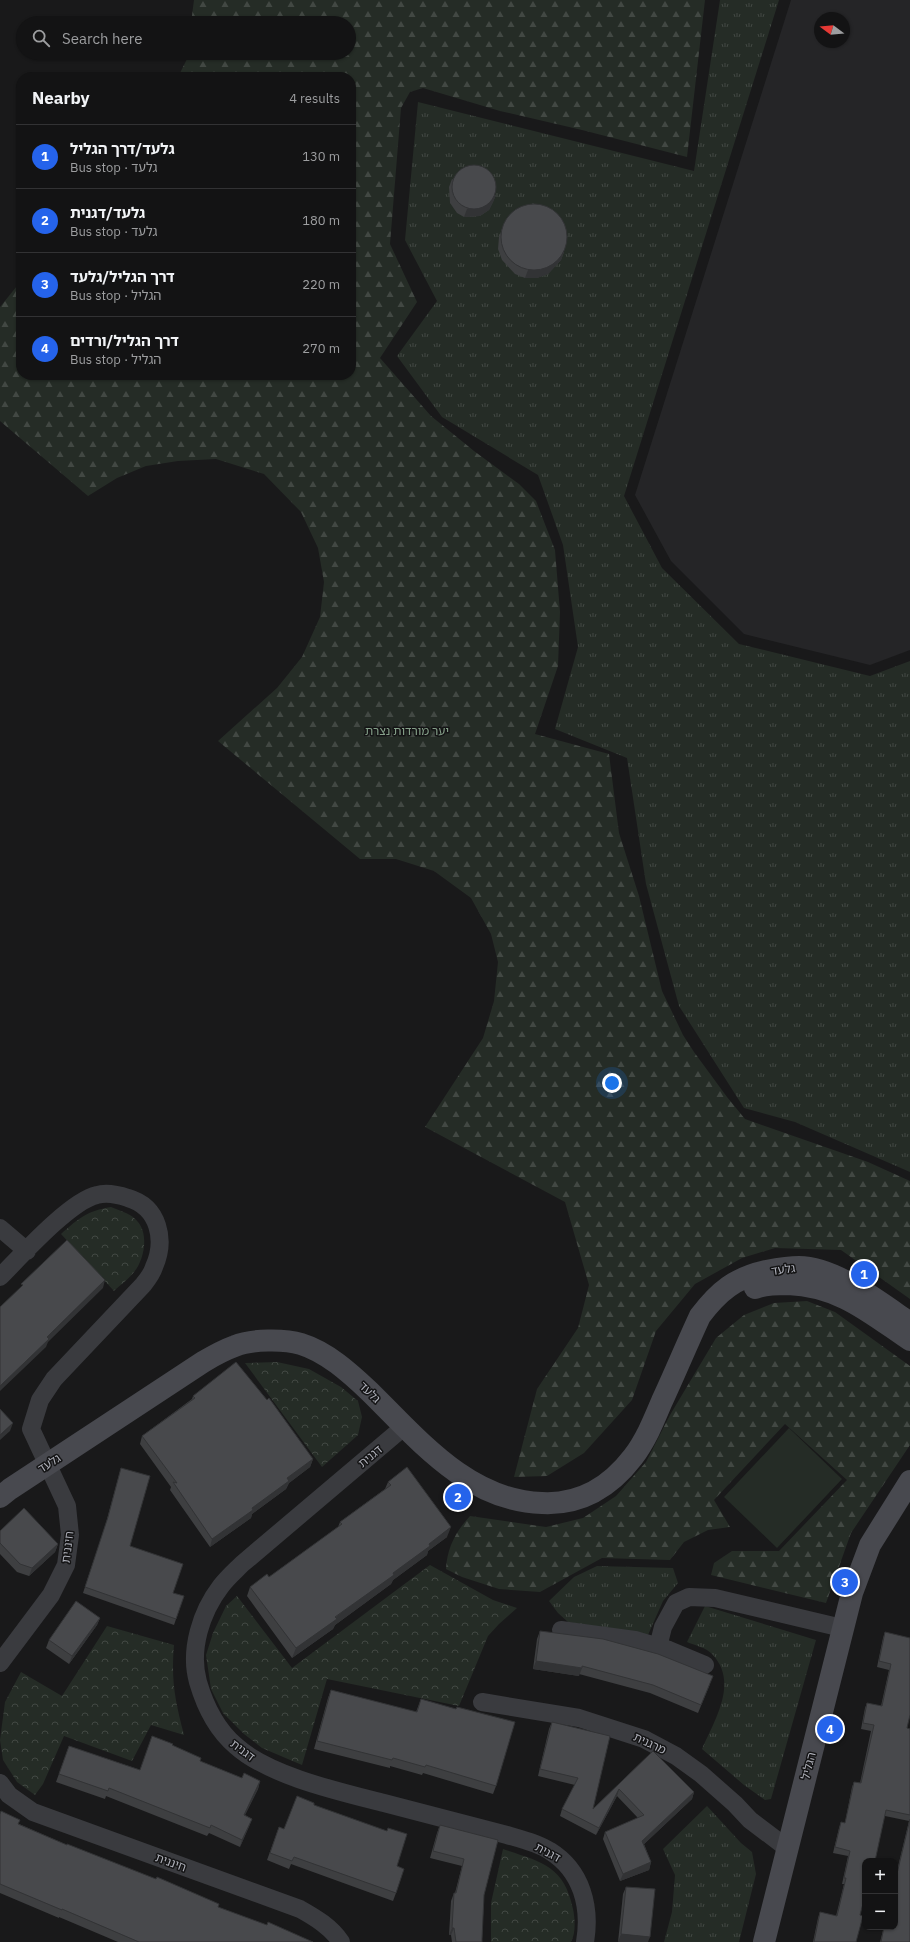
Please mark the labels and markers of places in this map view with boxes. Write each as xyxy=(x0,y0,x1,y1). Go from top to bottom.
pin: 1 xyxy=(851,1259,877,1289)
pin: 2 xyxy=(445,1482,471,1512)
pin: 3 xyxy=(832,1567,858,1597)
pin: 4 xyxy=(817,1714,843,1744)

